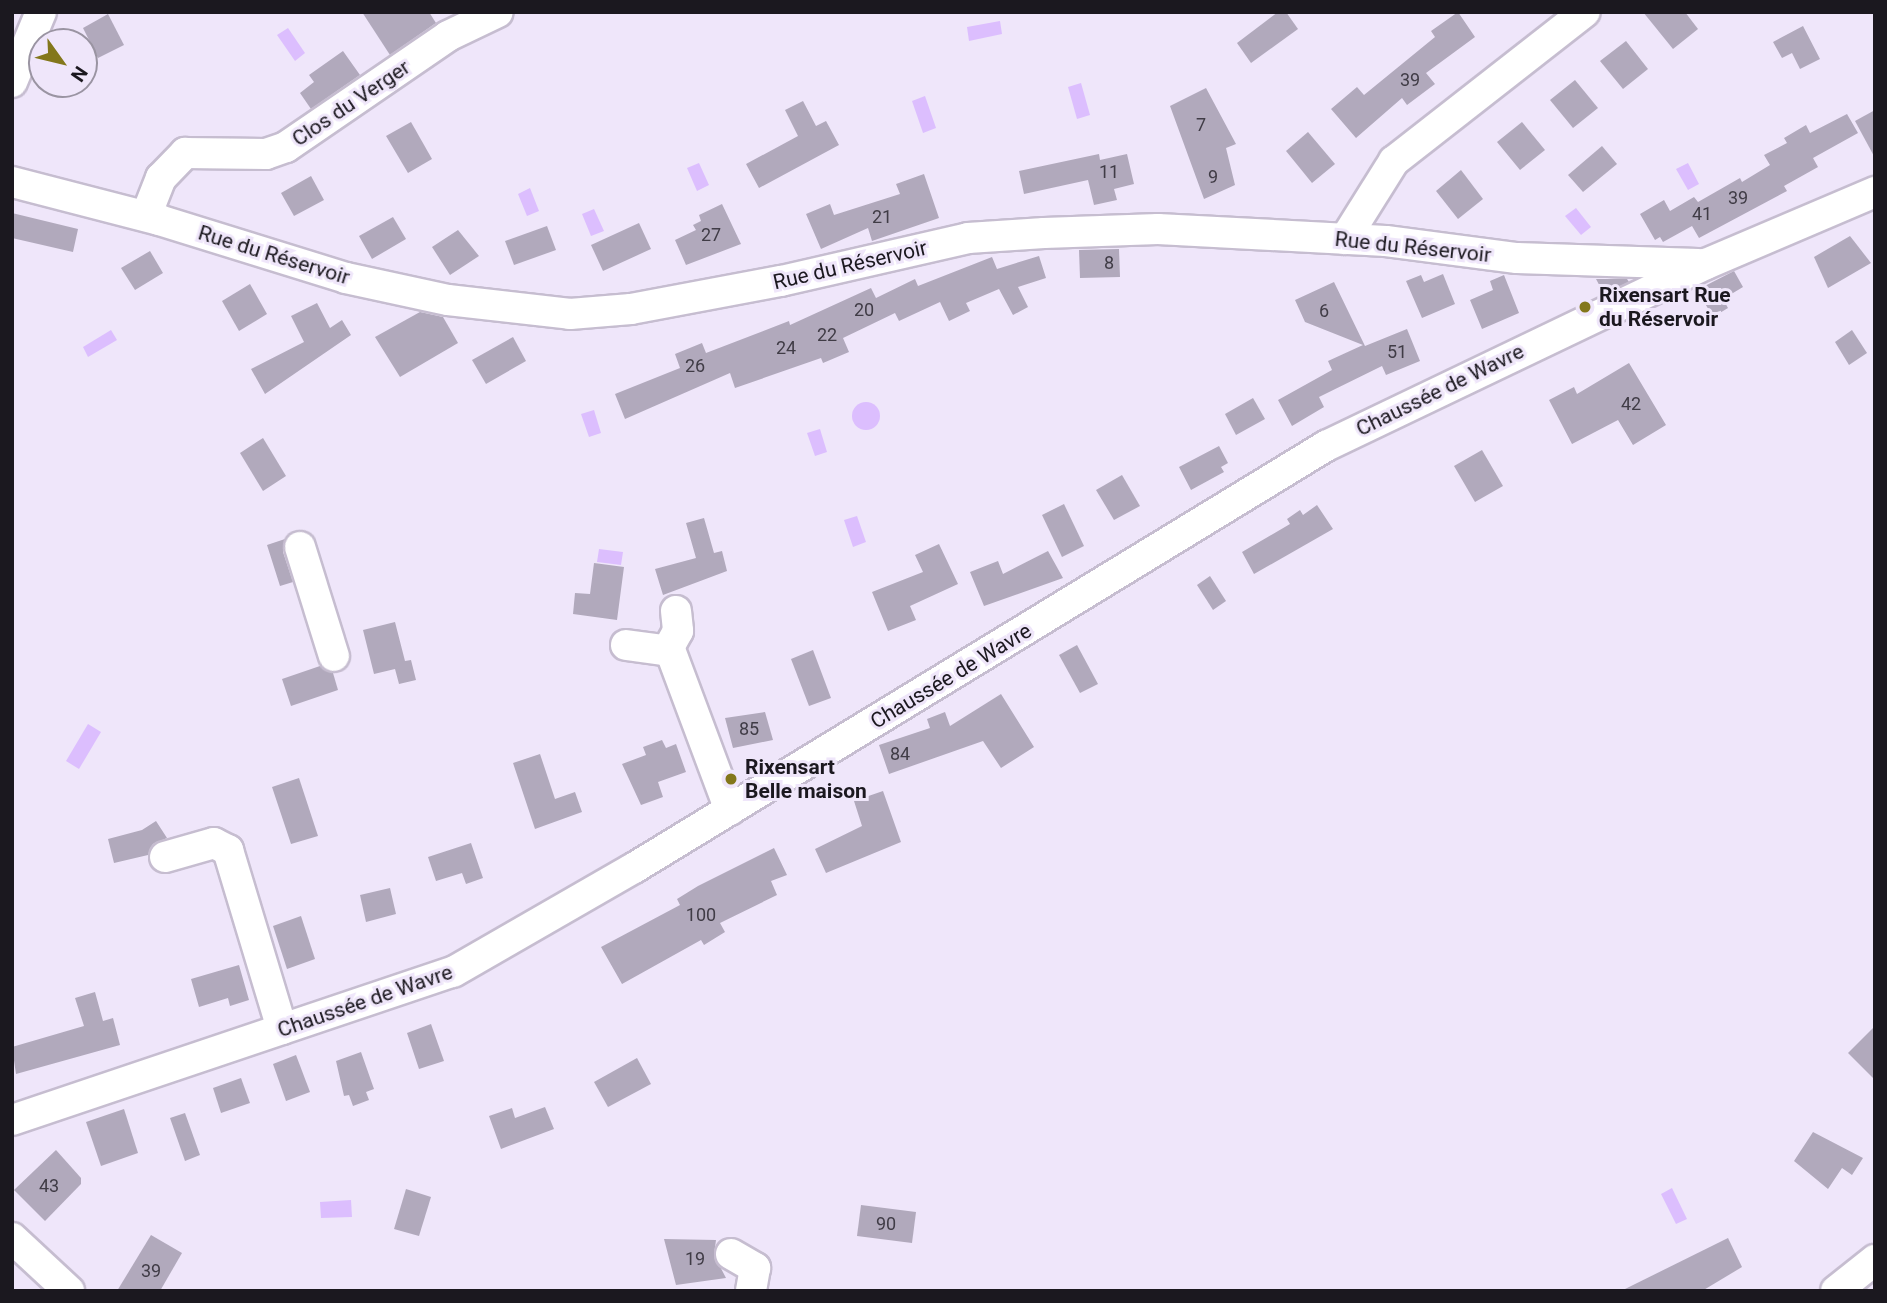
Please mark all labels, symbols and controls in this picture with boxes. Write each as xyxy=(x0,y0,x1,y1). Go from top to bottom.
north arrow xyxy=(28,28,98,98)
street label: Clos du Verger xyxy=(287,54,415,152)
text: N xyxy=(66,62,92,86)
house number: 39 xyxy=(1400,69,1420,91)
house number: 7 xyxy=(1196,114,1206,136)
house number: 11 xyxy=(1099,161,1119,183)
house number: 9 xyxy=(1208,166,1218,188)
house number: 39 xyxy=(1728,187,1748,209)
house number: 41 xyxy=(1692,203,1712,225)
house number: 21 xyxy=(872,206,892,228)
street label: Rue du Réservoir xyxy=(195,220,353,290)
house number: 27 xyxy=(701,224,721,246)
street label: Rue du Réservoir xyxy=(1334,226,1492,268)
street label: Rue du Réservoir xyxy=(771,235,929,295)
house number: 8 xyxy=(1104,252,1114,274)
place label: Rixensart Rue du Réservoir xyxy=(1599,282,1731,332)
house number: 20 xyxy=(854,299,874,321)
marker: Rixensart Rue du Réservoir xyxy=(1577,299,1593,315)
house number: 6 xyxy=(1319,300,1329,322)
house number: 22 xyxy=(817,324,837,346)
house number: 24 xyxy=(776,337,796,359)
street label: Chaussée de Wavre xyxy=(1352,338,1528,442)
house number: 51 xyxy=(1387,341,1407,363)
house number: 26 xyxy=(685,355,705,377)
house number: 42 xyxy=(1621,393,1641,415)
street label: Chaussée de Wavre xyxy=(866,618,1036,734)
house number: 85 xyxy=(739,718,759,740)
house number: 84 xyxy=(890,743,910,765)
place label: Rixensart Belle maison xyxy=(745,754,867,804)
marker: Rixensart Belle maison xyxy=(723,771,739,787)
house number: 100 xyxy=(686,904,716,926)
street label: Chaussée de Wavre xyxy=(274,959,456,1043)
house number: 43 xyxy=(39,1175,59,1197)
house number: 90 xyxy=(876,1213,896,1235)
house number: 19 xyxy=(685,1248,705,1270)
house number: 39 xyxy=(141,1260,161,1282)

